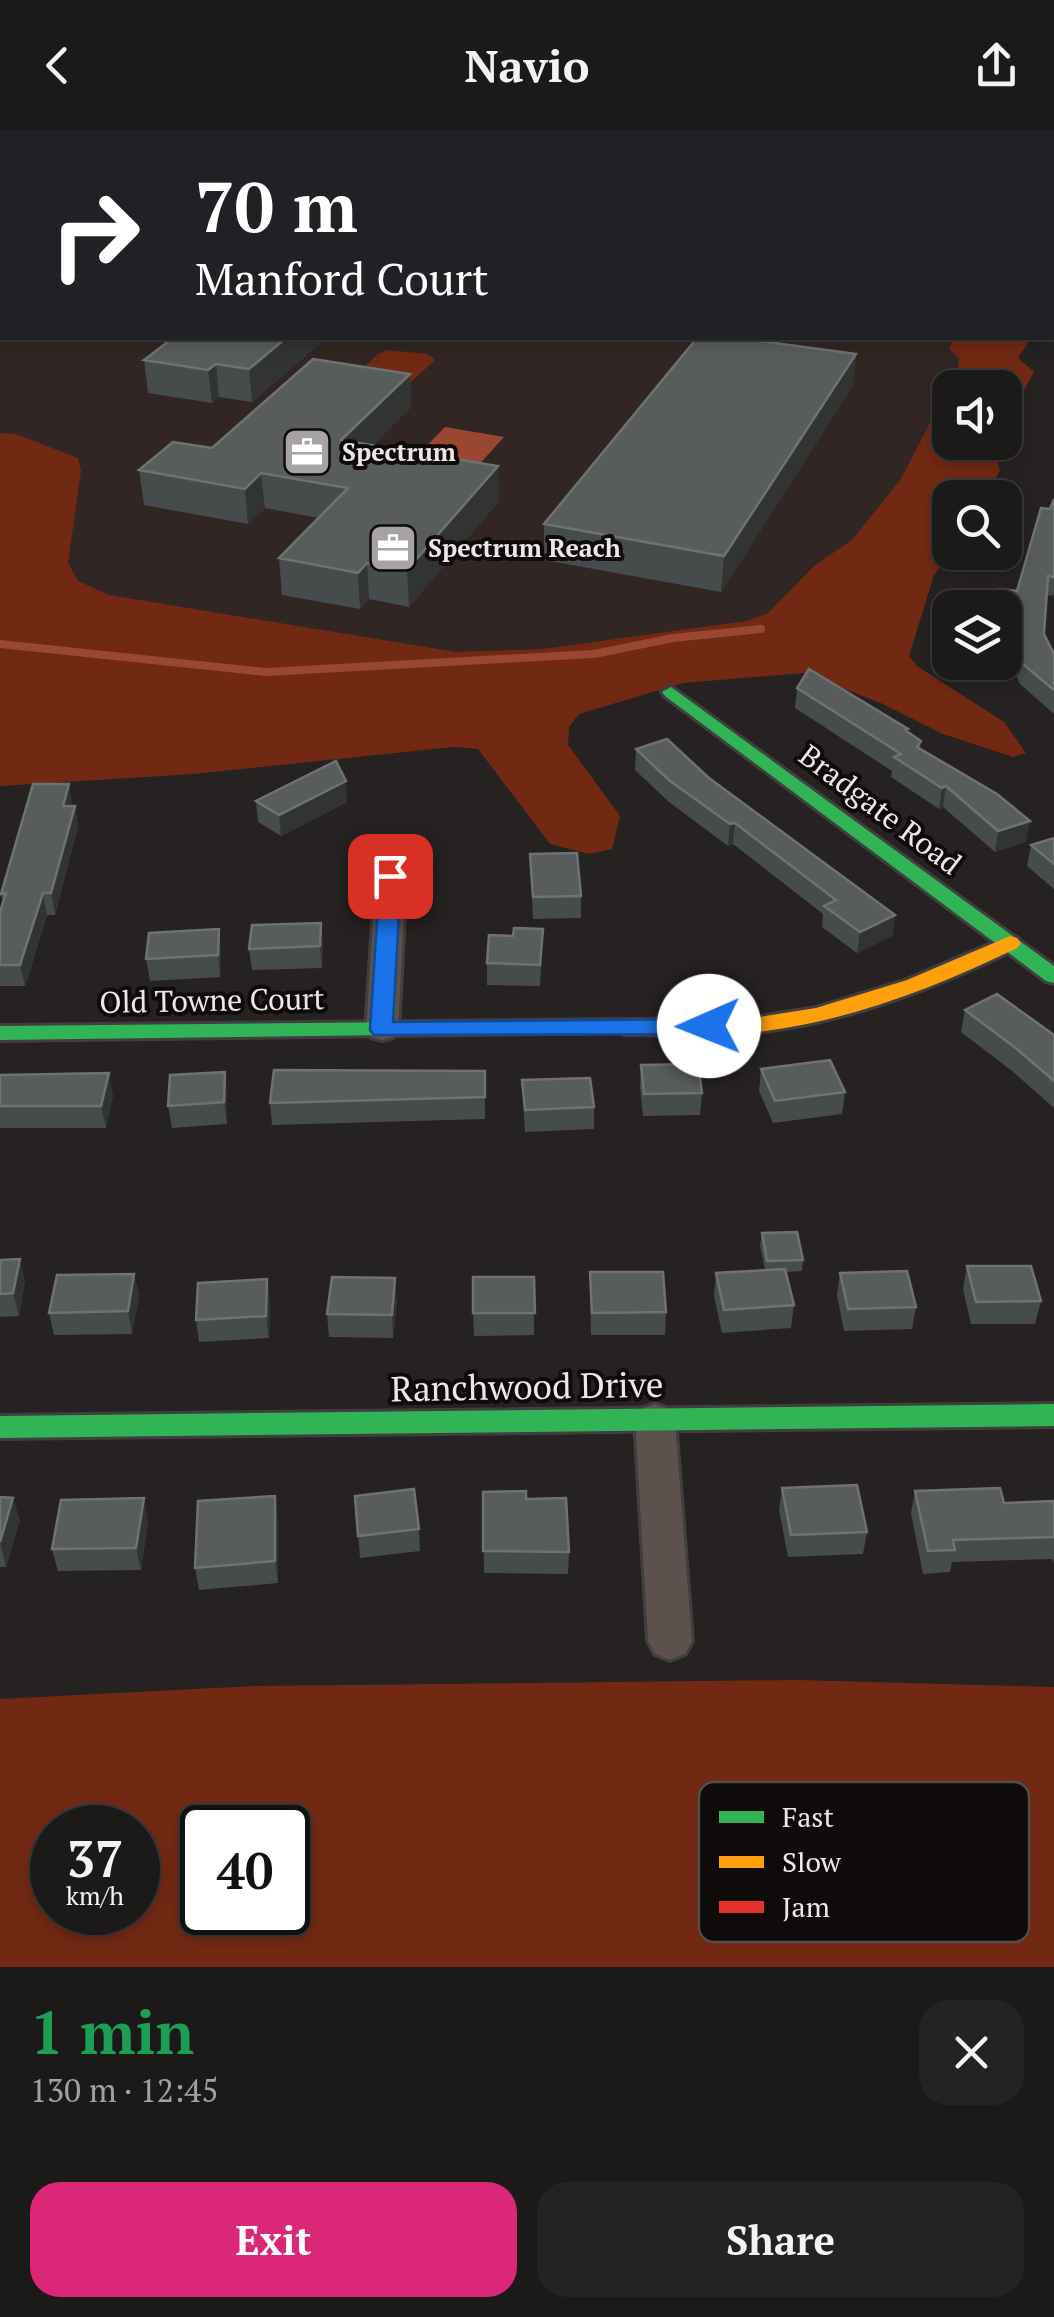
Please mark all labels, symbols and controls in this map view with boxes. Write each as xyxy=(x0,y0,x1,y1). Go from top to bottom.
text: Navio xyxy=(464,35,590,95)
icon: back xyxy=(30,38,85,93)
icon: share xyxy=(969,38,1024,93)
text: 70 m xyxy=(195,159,358,252)
icon: right xyxy=(30,170,160,300)
text: Manford Court xyxy=(195,248,489,308)
map controls xyxy=(932,370,1022,680)
button: sound xyxy=(932,370,1022,460)
office icon: Spectrum xyxy=(281,426,333,478)
place label: Spectrum xyxy=(342,435,456,468)
button: search xyxy=(932,480,1022,570)
office icon: Spectrum Reach xyxy=(367,522,419,574)
place label: Spectrum Reach xyxy=(428,531,621,564)
button: layers xyxy=(932,590,1022,680)
street label: Bradgate Road xyxy=(791,735,970,883)
pin xyxy=(348,834,433,919)
icon: arrive xyxy=(363,849,418,904)
position arrow xyxy=(657,974,761,1078)
street label: Old Towne Court xyxy=(99,978,325,1022)
street label: Ranchwood Drive xyxy=(390,1361,664,1411)
legend xyxy=(699,1782,1029,1942)
text: Fast xyxy=(782,1798,834,1835)
speed limit sign: 40 xyxy=(180,1805,310,1935)
text: 37 xyxy=(67,1825,123,1891)
text: Slow xyxy=(782,1843,842,1880)
text: km/h xyxy=(66,1879,124,1912)
text: Jam xyxy=(782,1888,830,1925)
text: 1 min xyxy=(30,1992,194,2071)
button: close xyxy=(919,2000,1024,2105)
text: 130 m · 12:45 xyxy=(30,2069,218,2111)
button: Exit xyxy=(30,2182,517,2297)
button: Share xyxy=(537,2182,1024,2297)

